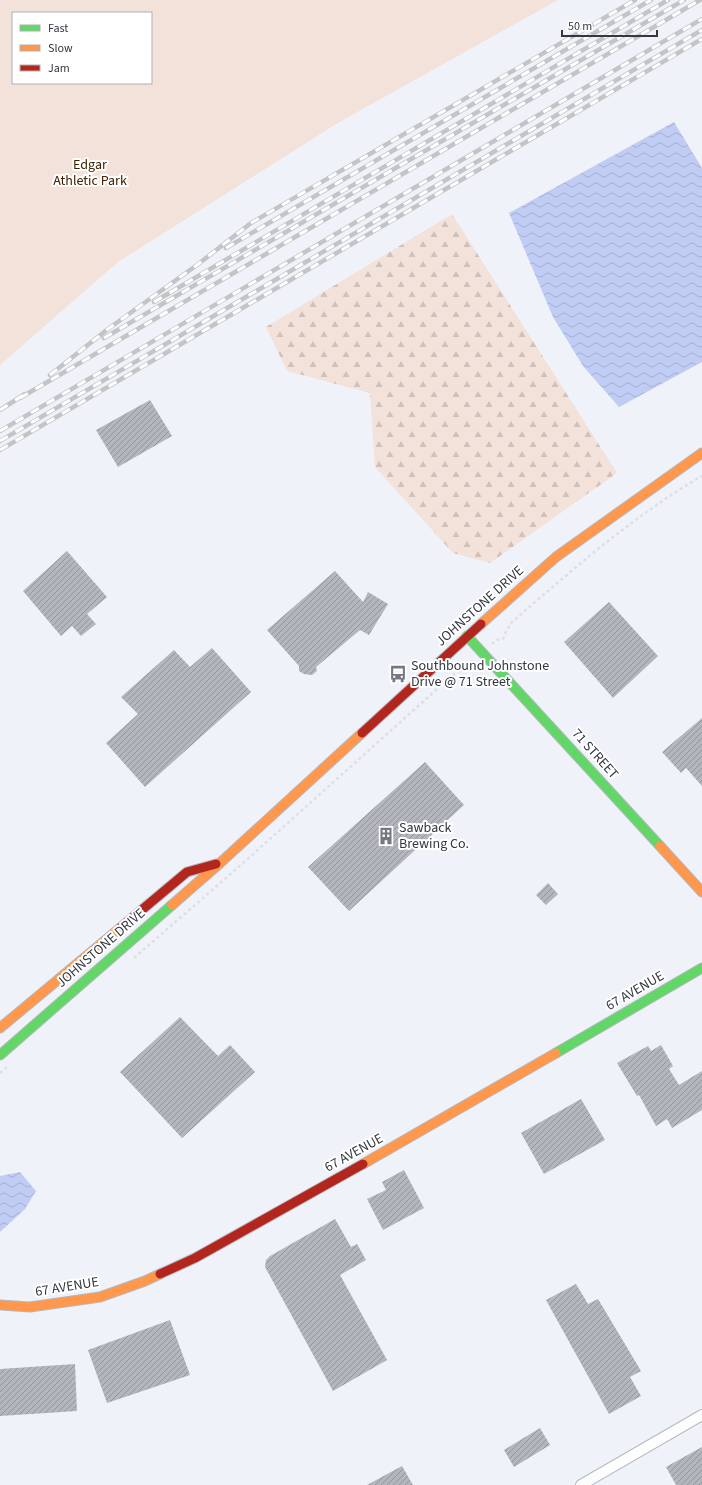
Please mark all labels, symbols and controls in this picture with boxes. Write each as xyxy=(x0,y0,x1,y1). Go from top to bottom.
legend xyxy=(12,12,152,84)
scale bar xyxy=(562,12,657,38)
text: 50 m xyxy=(568,18,592,35)
text: Fast xyxy=(48,20,68,37)
text: Slow xyxy=(48,40,73,57)
text: Jam xyxy=(48,60,70,77)
park label: Edgar Athletic Park xyxy=(53,155,127,191)
street label: JOHNSTONE DRIVE xyxy=(432,561,528,651)
place label: Southbound Johnstone Drive @ 71 Street xyxy=(411,656,549,692)
bus stop icon: Southbound Johnstone Drive @ 71 Street xyxy=(388,664,408,684)
street label: 71 STREET xyxy=(567,724,623,784)
place label: Sawback Brewing Co. xyxy=(399,818,469,854)
building icon: Sawback Brewing Co. xyxy=(376,826,396,846)
street label: JOHNSTONE DRIVE xyxy=(52,904,150,992)
street label: 67 AVENUE xyxy=(602,966,668,1016)
street label: 67 AVENUE xyxy=(321,1129,387,1177)
street label: 67 AVENUE xyxy=(34,1272,100,1302)

